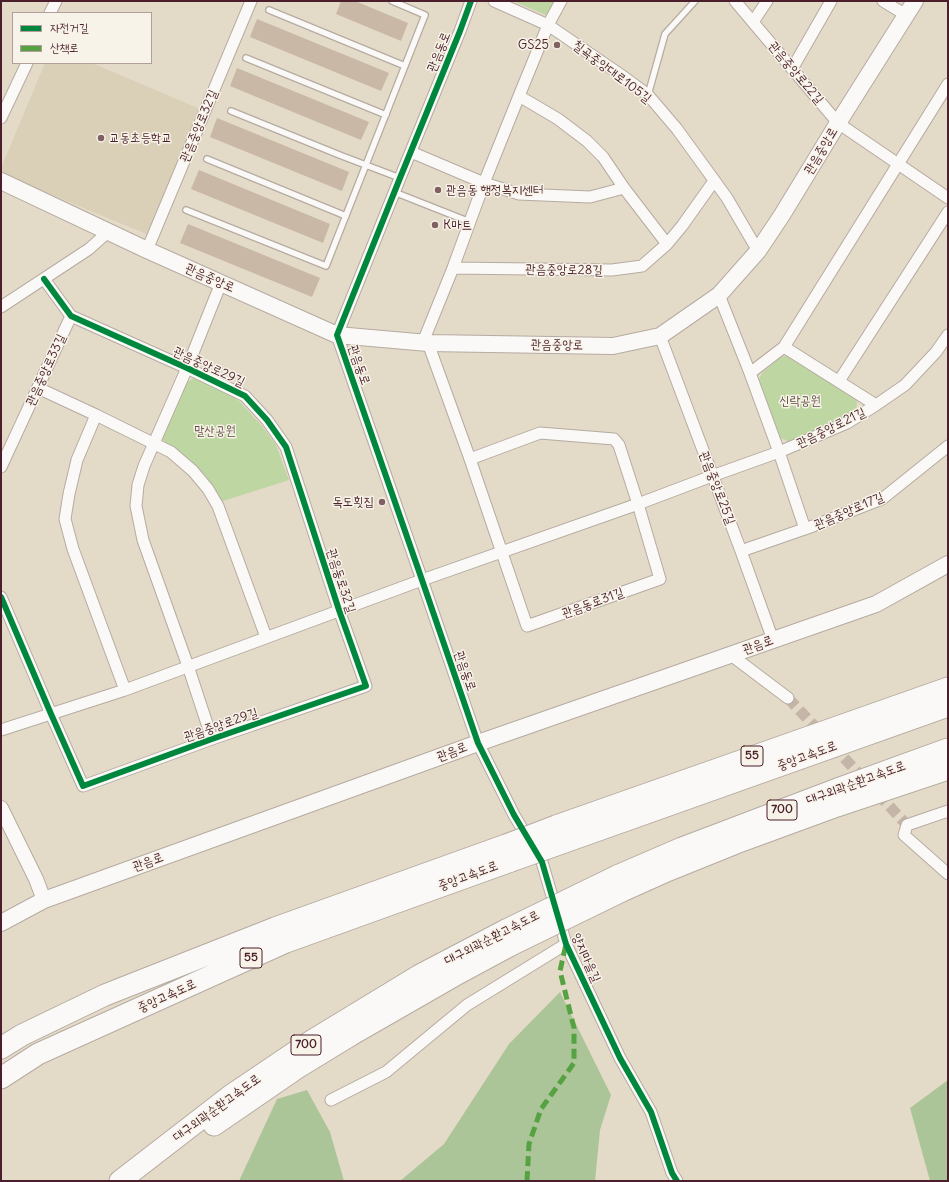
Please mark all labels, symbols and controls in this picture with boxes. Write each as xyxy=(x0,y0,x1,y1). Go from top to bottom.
legend xyxy=(12,12,152,64)
text: 자전거길 xyxy=(50,20,89,35)
street label: 관음동로 xyxy=(424,30,454,74)
place label: GS25 xyxy=(518,37,549,53)
street label: 칠곡중앙대로105길 xyxy=(570,37,654,107)
street label: 관음중앙로22길 xyxy=(765,38,827,108)
text: 산책로 xyxy=(50,40,79,55)
marker: GS25 xyxy=(552,40,562,50)
street label: 관음중앙로32길 xyxy=(177,87,221,165)
street label: 관음중앙로 xyxy=(801,125,841,177)
place label: 교동초등학교 xyxy=(109,130,172,146)
marker: 교동초등학교 xyxy=(96,133,106,143)
place label: 관음동 행정복지센터 xyxy=(446,182,543,198)
marker: 관음동 행정복지센터 xyxy=(433,185,443,195)
place label: K마트 xyxy=(443,217,472,233)
marker: K마트 xyxy=(430,220,440,230)
street label: 관음중앙로 xyxy=(183,260,237,296)
street label: 관음중앙로28길 xyxy=(525,262,603,278)
street label: 관음중앙로33길 xyxy=(23,332,69,408)
street label: 관음중앙로 xyxy=(531,337,583,353)
street label: 관음동로 xyxy=(345,343,373,387)
street label: 관음중앙로29길 xyxy=(171,344,247,390)
park label: 신락공원 xyxy=(779,393,821,409)
street label: 관음중앙로21길 xyxy=(794,405,868,451)
park label: 말산공원 xyxy=(194,423,236,439)
street label: 관음중앙로25길 xyxy=(696,449,738,527)
street label: 관음중앙로17길 xyxy=(812,489,886,533)
place label: 독도횟집 xyxy=(332,494,374,510)
marker: 독도횟집 xyxy=(377,497,387,507)
street label: 관음동로32길 xyxy=(323,547,359,615)
street label: 관음동로31길 xyxy=(560,585,626,621)
street label: 관음로 xyxy=(741,632,775,658)
street label: 관음동로 xyxy=(451,649,479,693)
street label: 관음중앙로29길 xyxy=(182,705,260,745)
street label: 중앙고속도로 xyxy=(775,738,839,774)
street label: 관음로 xyxy=(435,739,469,765)
road number: 55 xyxy=(741,746,763,766)
street label: 대구외곽순환고속도로 xyxy=(804,758,908,808)
road number: 700 xyxy=(767,800,797,820)
street label: 관음로 xyxy=(131,849,165,875)
street label: 중앙고속도로 xyxy=(436,858,500,894)
street label: 대구외곽순환고속도로 xyxy=(442,907,542,969)
street label: 양지마을길 xyxy=(568,931,604,985)
road number: 55 xyxy=(240,948,262,968)
street label: 중앙고속도로 xyxy=(135,976,199,1016)
road number: 700 xyxy=(291,1035,321,1055)
street label: 대구외곽순환고속도로 xyxy=(170,1071,264,1145)

